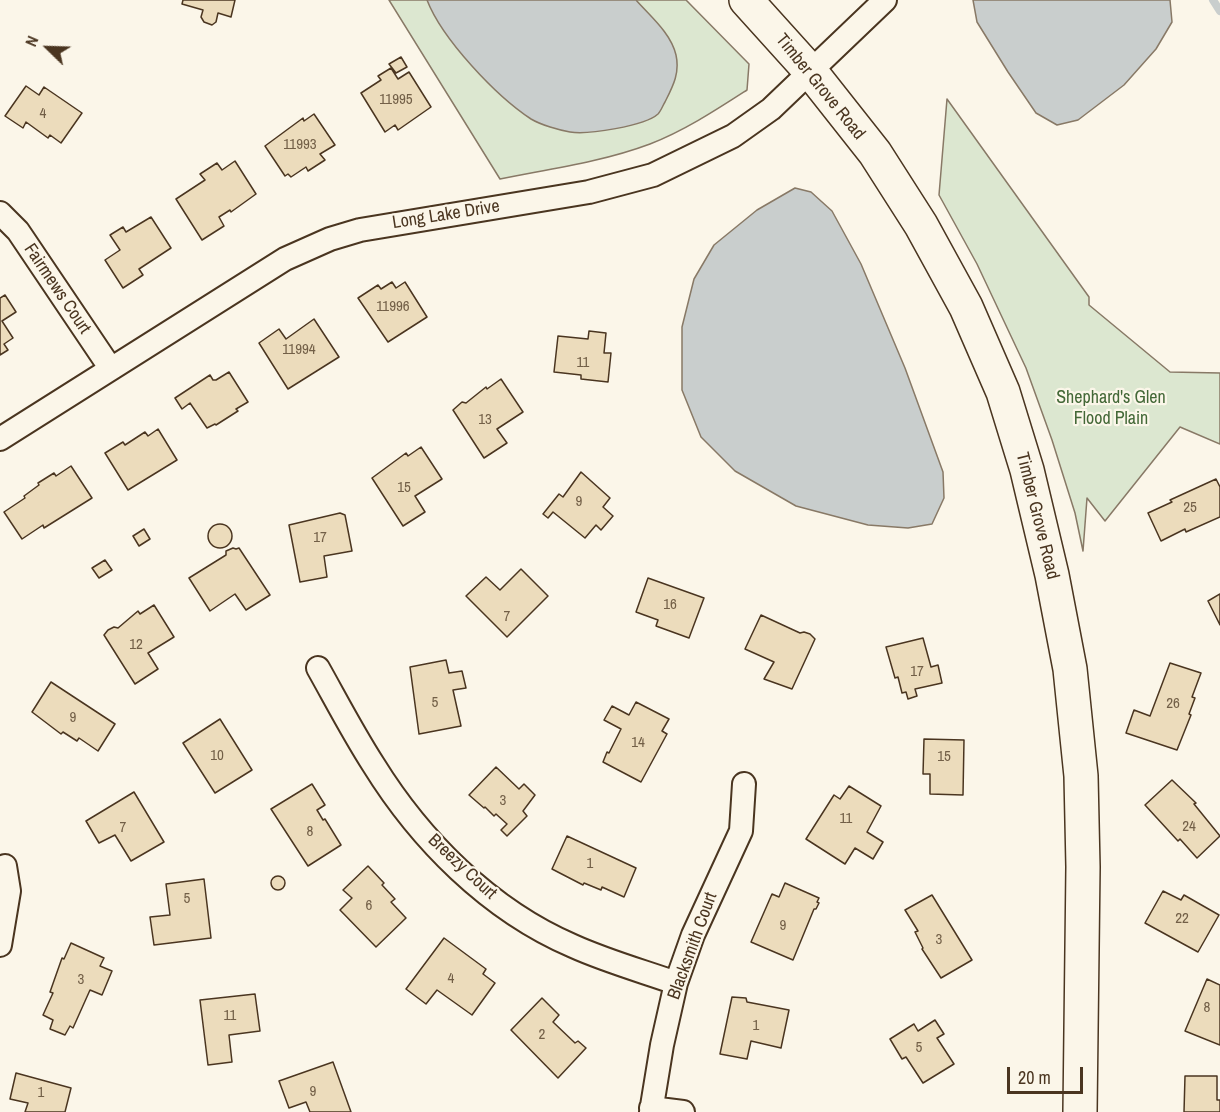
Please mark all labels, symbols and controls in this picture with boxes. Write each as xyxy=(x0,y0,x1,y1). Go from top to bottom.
north arrow xyxy=(18,18,78,78)
street label: Timber Grove Road xyxy=(771,30,869,144)
text: N xyxy=(19,32,43,50)
house number: 11995 xyxy=(379,91,413,109)
house number: 4 xyxy=(40,105,46,123)
house number: 11993 xyxy=(283,136,317,154)
street label: Long Lake Drive xyxy=(391,196,501,234)
street label: Fairmews Court xyxy=(19,240,95,338)
house number: 11996 xyxy=(376,298,410,316)
house number: 11994 xyxy=(282,341,316,359)
house number: 11 xyxy=(577,354,589,372)
park label: Shephard's Glen Flood Plain xyxy=(1056,387,1166,430)
house number: 13 xyxy=(478,411,492,429)
street label: Timber Grove Road xyxy=(1011,450,1063,582)
house number: 15 xyxy=(397,479,411,497)
house number: 9 xyxy=(576,493,582,511)
house number: 25 xyxy=(1183,499,1197,517)
house number: 17 xyxy=(313,529,327,547)
house number: 16 xyxy=(663,596,677,614)
house number: 7 xyxy=(504,608,510,626)
house number: 12 xyxy=(129,636,143,654)
house number: 17 xyxy=(910,663,924,681)
house number: 5 xyxy=(432,694,438,712)
house number: 26 xyxy=(1166,695,1180,713)
house number: 9 xyxy=(70,709,76,727)
house number: 14 xyxy=(631,734,645,752)
house number: 10 xyxy=(210,747,224,765)
house number: 15 xyxy=(937,748,951,766)
house number: 3 xyxy=(500,792,506,810)
house number: 11 xyxy=(840,810,852,828)
house number: 24 xyxy=(1182,818,1196,836)
house number: 7 xyxy=(120,819,126,837)
house number: 8 xyxy=(307,823,313,841)
street label: Breezy Court xyxy=(423,830,501,904)
house number: 1 xyxy=(587,855,593,873)
house number: 5 xyxy=(184,890,190,908)
street label: Blacksmith Court xyxy=(664,890,722,1002)
house number: 6 xyxy=(366,897,372,915)
house number: 22 xyxy=(1175,910,1189,928)
house number: 9 xyxy=(780,917,786,935)
house number: 3 xyxy=(936,931,942,949)
house number: 4 xyxy=(448,970,454,988)
house number: 3 xyxy=(78,971,84,989)
house number: 8 xyxy=(1204,999,1210,1017)
house number: 11 xyxy=(224,1007,236,1025)
house number: 1 xyxy=(753,1017,759,1035)
house number: 2 xyxy=(539,1026,545,1044)
house number: 5 xyxy=(916,1039,922,1057)
scale bar xyxy=(1010,1055,1086,1093)
text: 20 m xyxy=(1018,1065,1051,1090)
house number: 9 xyxy=(310,1083,316,1101)
house number: 1 xyxy=(38,1084,44,1102)

